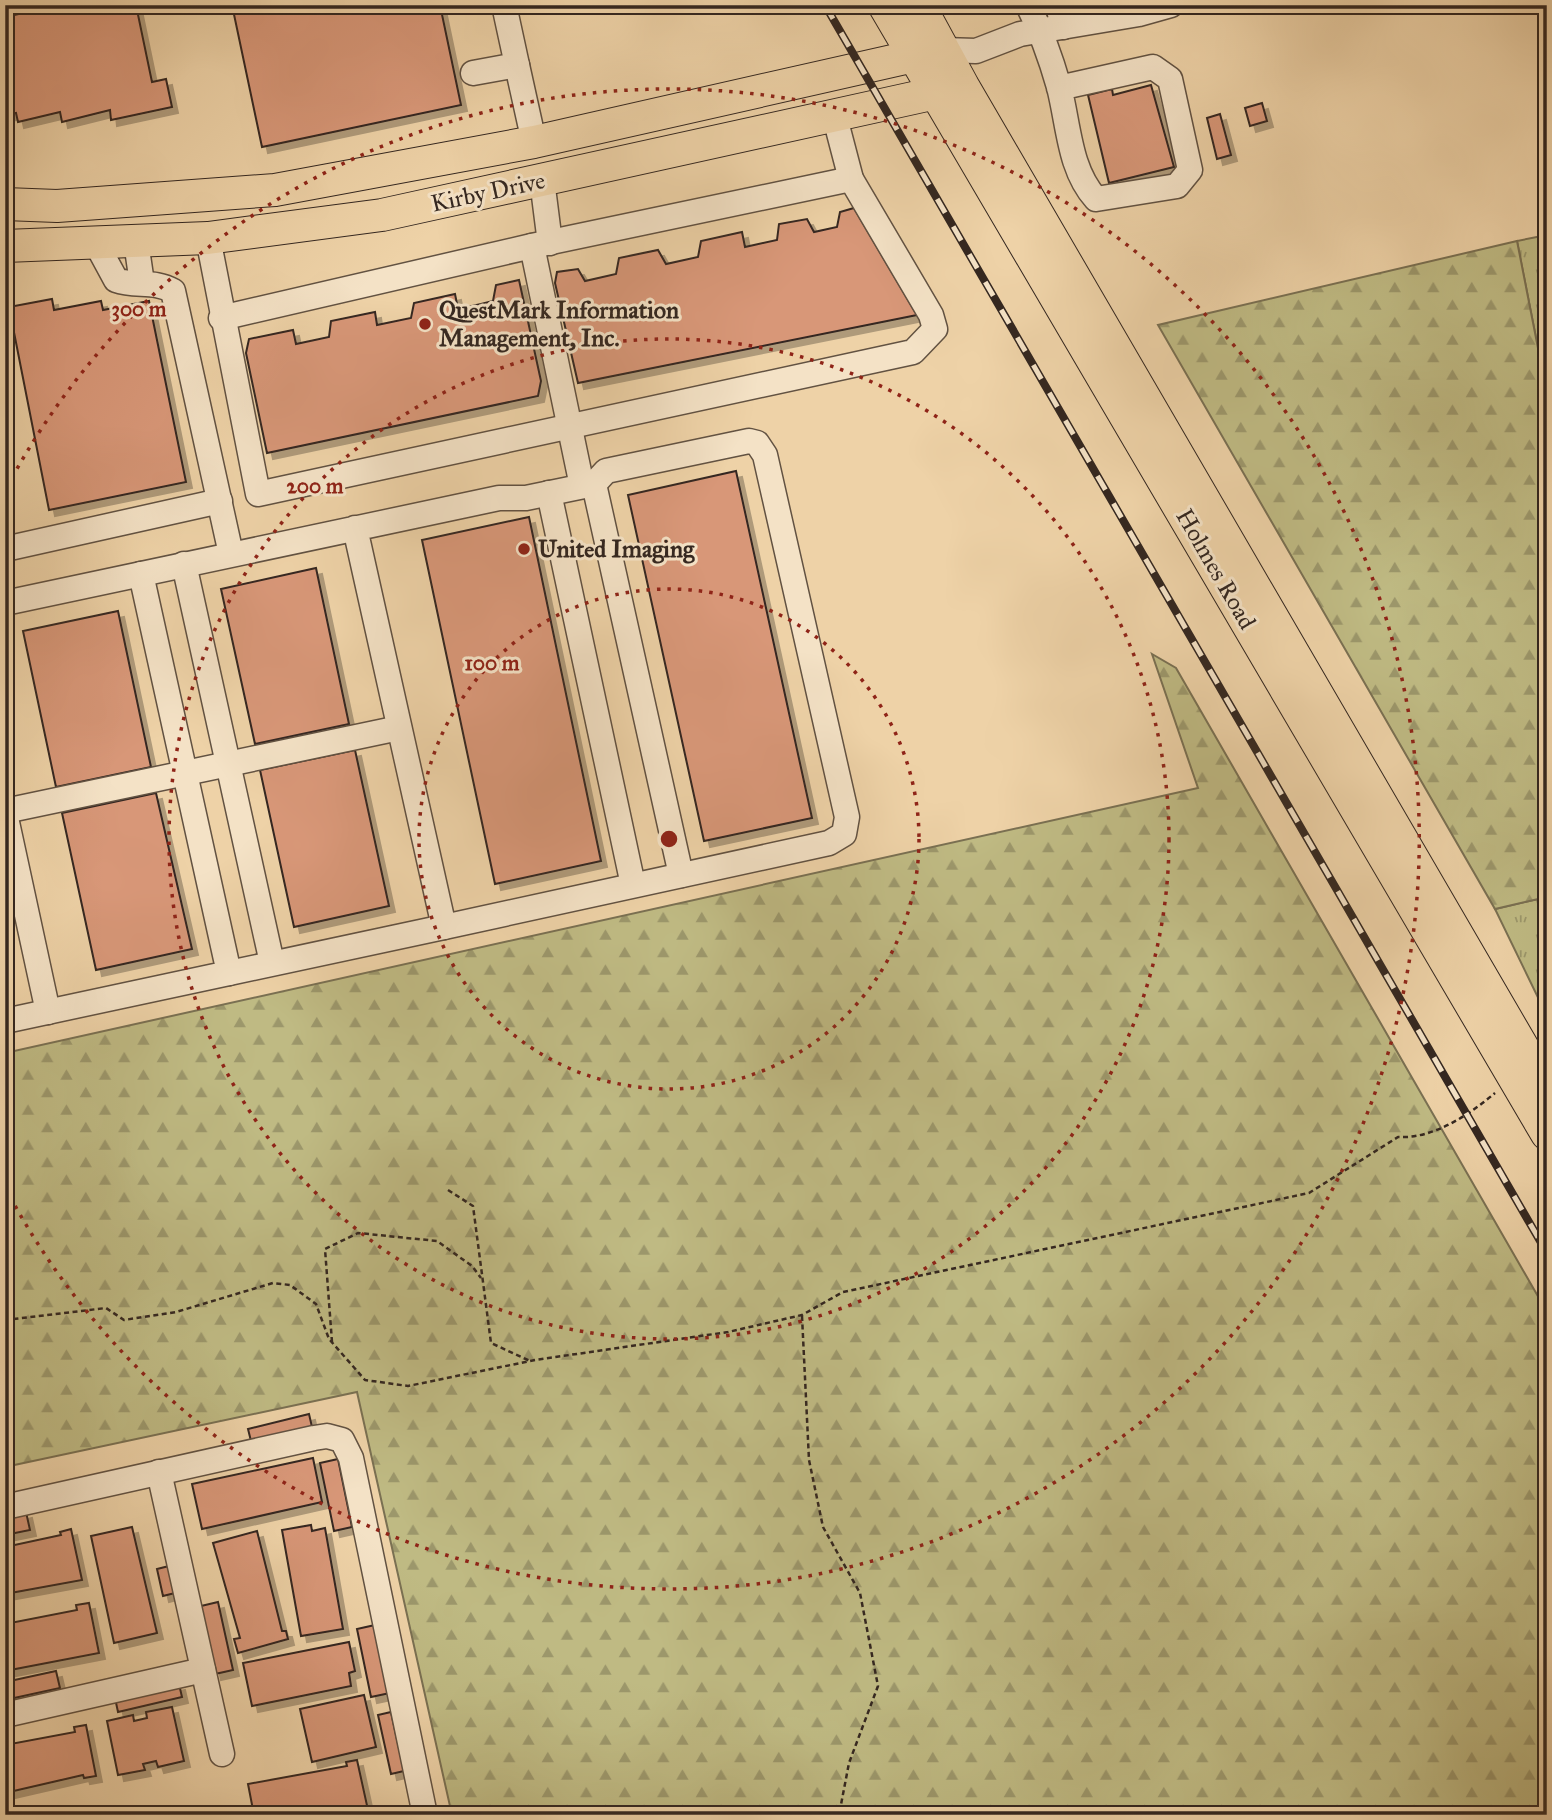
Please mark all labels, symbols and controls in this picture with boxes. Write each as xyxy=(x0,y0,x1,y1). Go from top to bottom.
street label: Kirby Drive xyxy=(428,165,548,219)
place label: QuestMark Information Management, Inc. xyxy=(439,295,679,353)
text: 300 m xyxy=(111,296,167,322)
marker: QuestMark Information Management, Inc. xyxy=(417,316,433,332)
text: 200 m xyxy=(287,473,344,499)
street label: Holmes Road xyxy=(1169,503,1263,635)
place label: United Imaging xyxy=(538,534,695,564)
marker: United Imaging xyxy=(516,541,532,557)
text: 100 m xyxy=(465,650,520,676)
centre of rings xyxy=(657,827,681,851)

